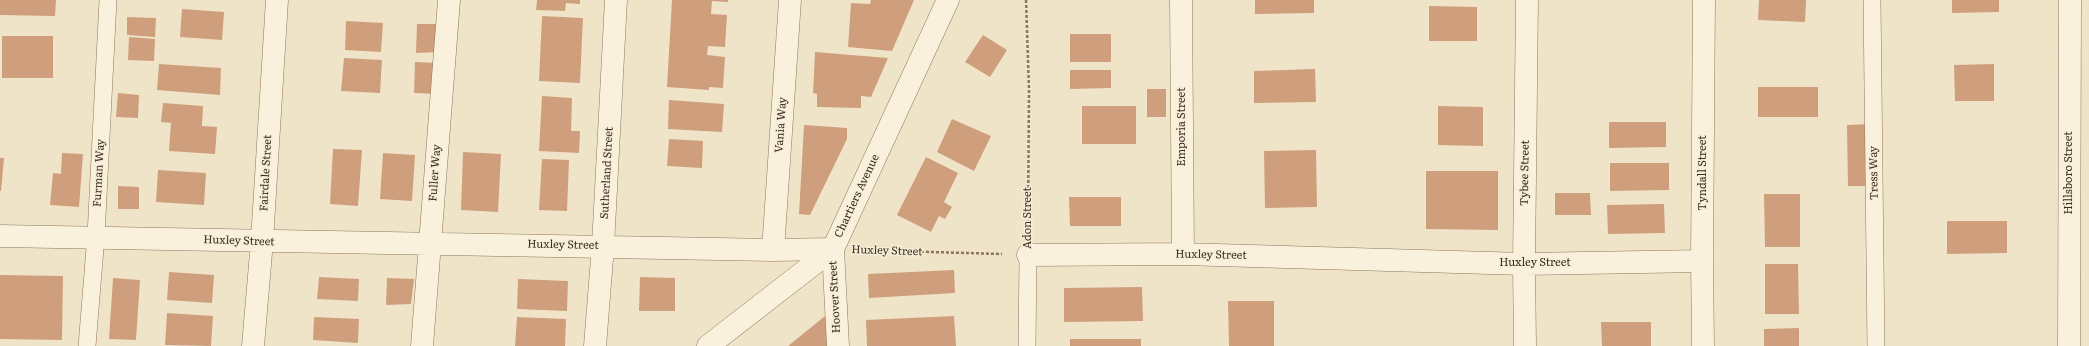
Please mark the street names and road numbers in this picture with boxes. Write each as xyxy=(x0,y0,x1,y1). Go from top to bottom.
street label: Emporia Street xyxy=(1175,87,1189,167)
street label: Vania Way xyxy=(772,97,790,153)
street label: Sutherland Street xyxy=(598,126,616,220)
street label: Hillsboro Street xyxy=(2062,131,2076,215)
street label: Fairdale Street xyxy=(257,134,275,212)
street label: Tyndall Street xyxy=(1696,135,1710,211)
street label: Furman Way xyxy=(91,139,107,207)
street label: Tybee Street xyxy=(1518,140,1532,206)
street label: Fuller Way xyxy=(426,144,444,202)
street label: Tress Way xyxy=(1867,146,1881,200)
street label: Chartiers Avenue xyxy=(832,152,882,240)
street label: Adon Street xyxy=(1021,187,1035,249)
street label: Huxley Street xyxy=(203,233,275,249)
street label: Huxley Street xyxy=(527,238,599,252)
street label: Huxley Street xyxy=(851,243,923,259)
street label: Huxley Street xyxy=(1175,248,1247,262)
street label: Huxley Street xyxy=(1499,256,1571,270)
street label: Hoover Street xyxy=(827,260,843,334)

